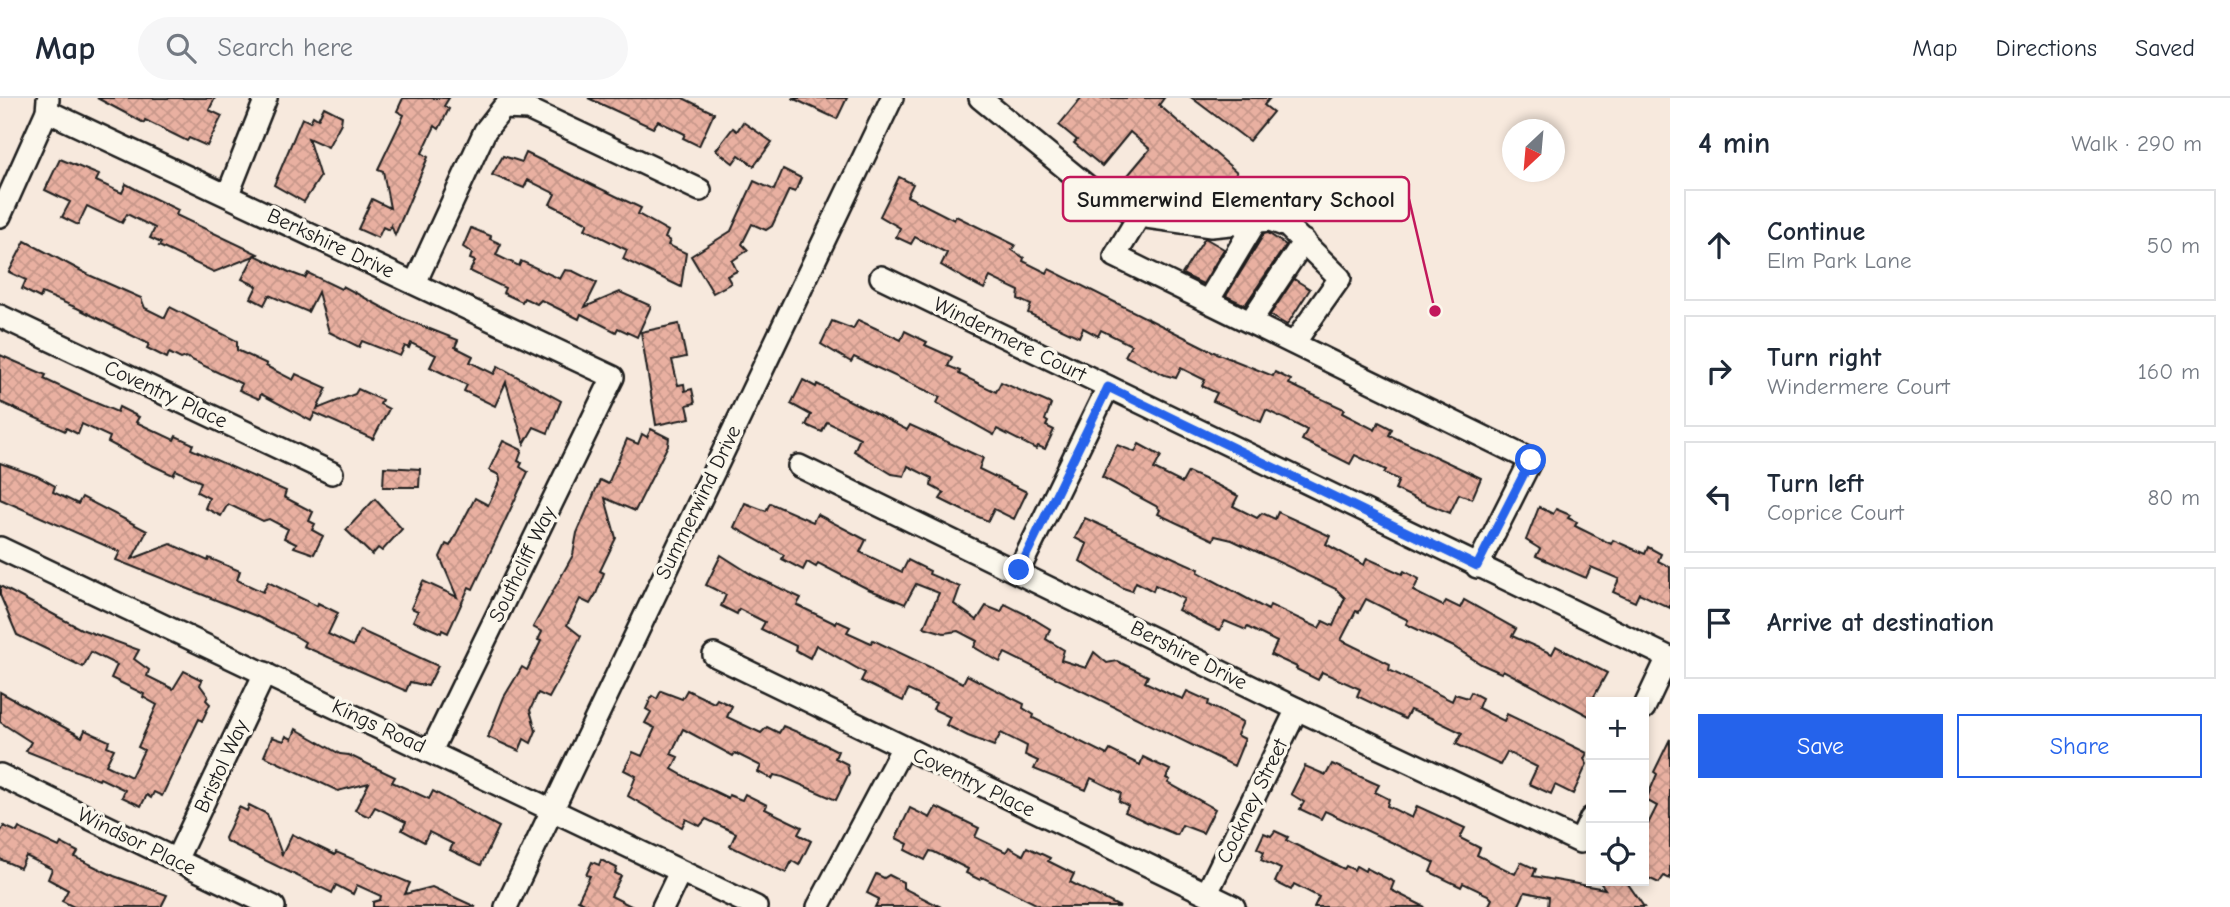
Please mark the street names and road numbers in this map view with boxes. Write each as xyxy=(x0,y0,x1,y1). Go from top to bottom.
street label: Berkshire Drive xyxy=(264,203,398,283)
street label: Windermere Court xyxy=(930,292,1091,387)
street label: Coventry Place xyxy=(101,355,231,433)
street label: Summerwind Drive xyxy=(650,421,746,583)
street label: Southcliff Way xyxy=(484,502,561,626)
street label: Bershire Drive xyxy=(1127,615,1251,695)
street label: Kings Road xyxy=(328,694,430,758)
street label: Bristol Way xyxy=(189,715,253,816)
street label: Cockney Street xyxy=(1212,734,1293,867)
street label: Coventry Place xyxy=(909,742,1039,822)
street label: Windsor Place xyxy=(74,802,200,880)

